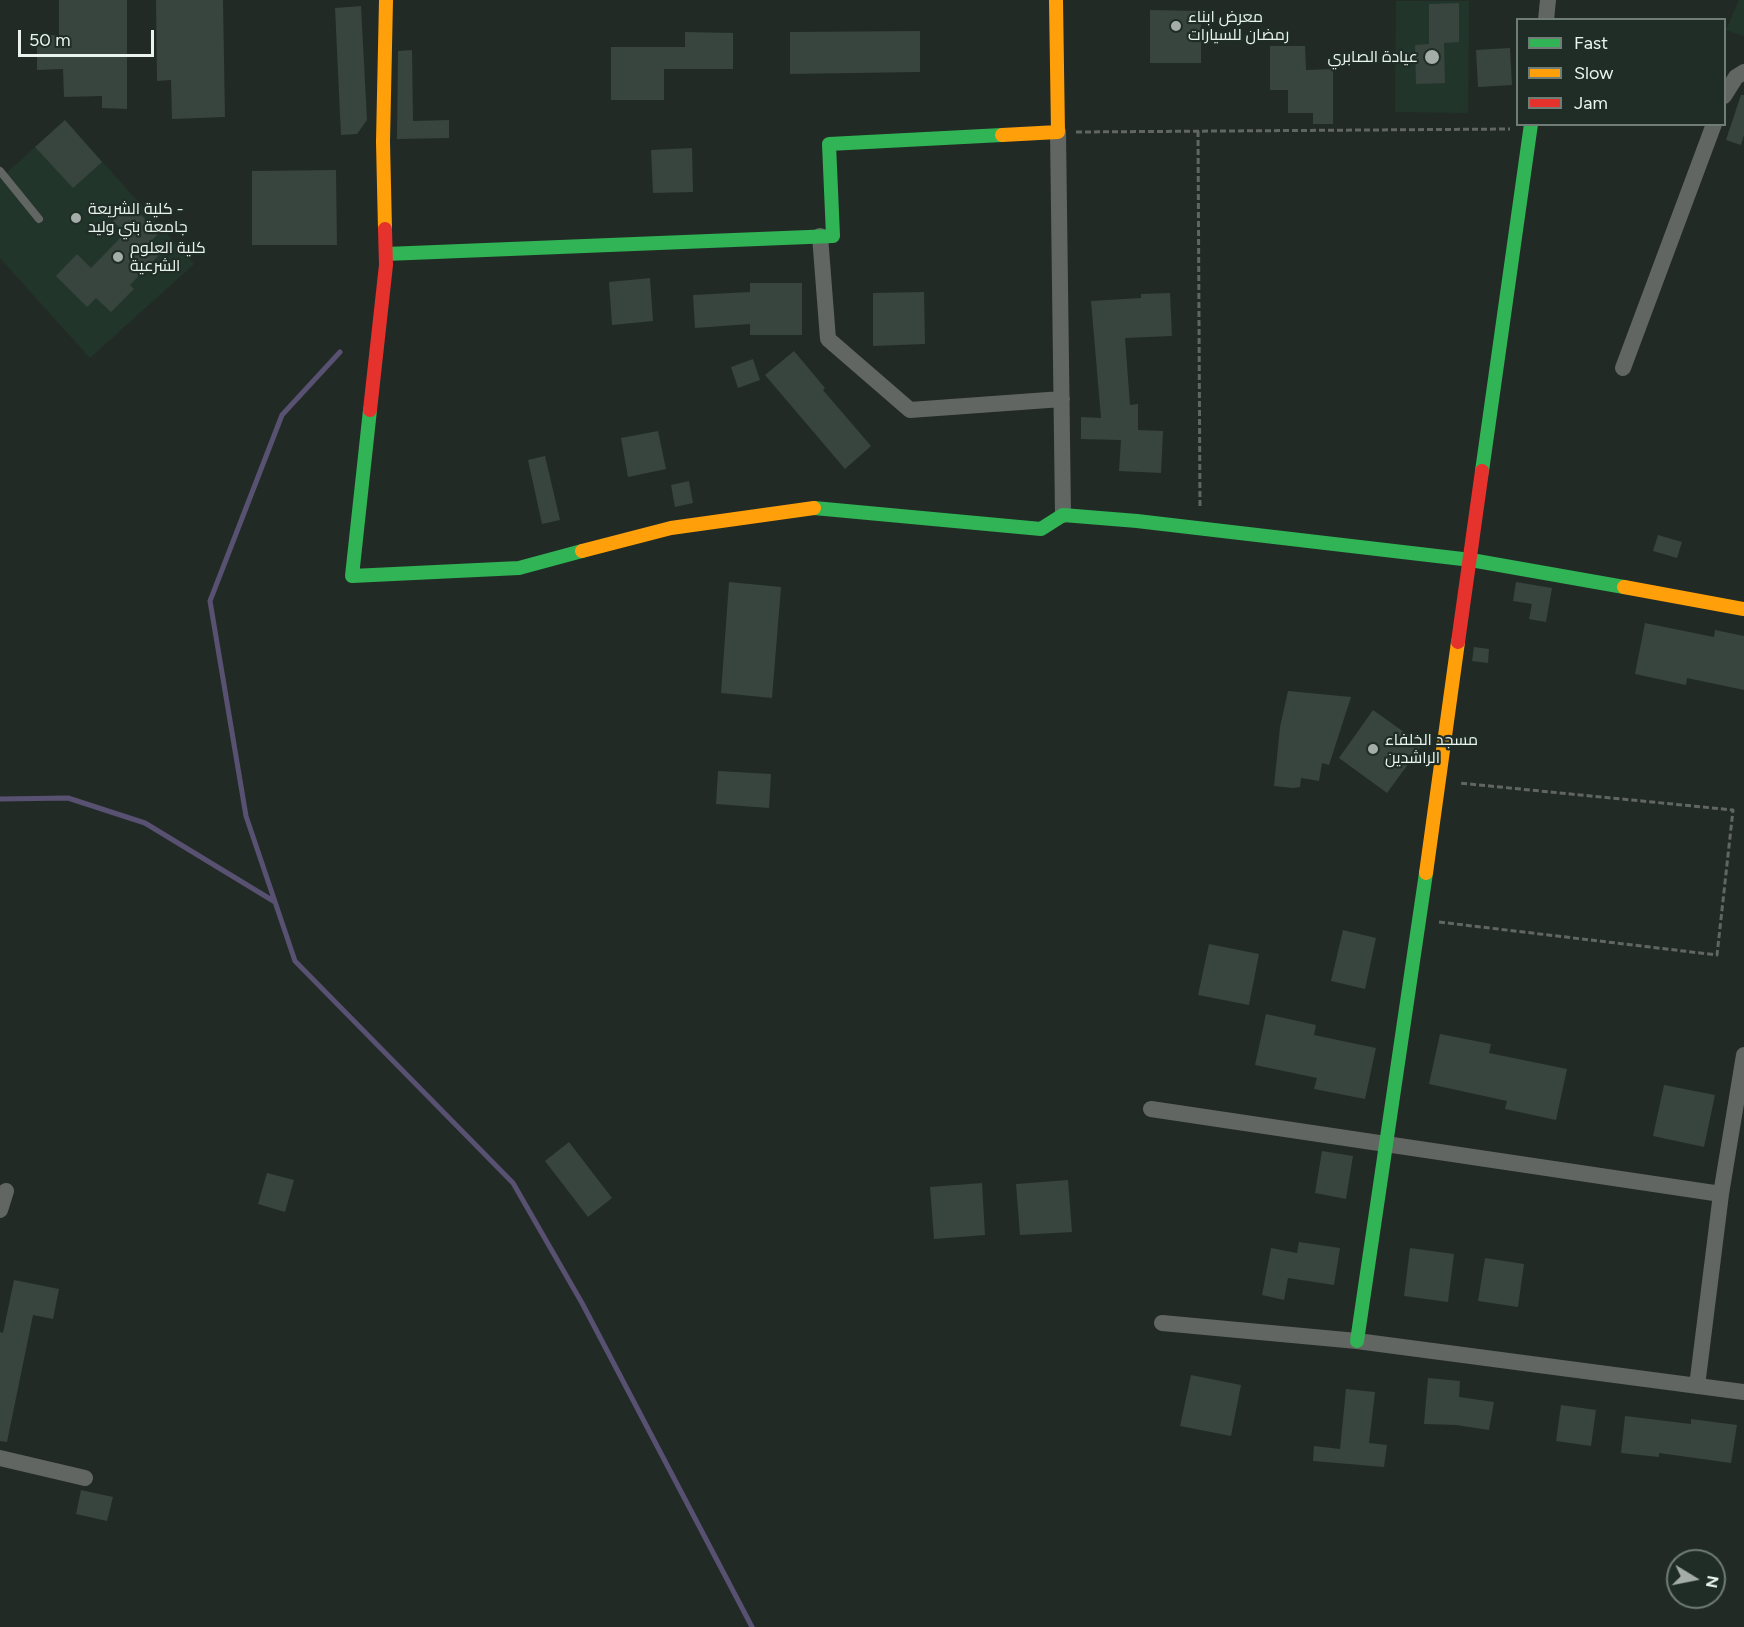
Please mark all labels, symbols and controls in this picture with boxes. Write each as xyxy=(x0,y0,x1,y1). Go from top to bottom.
place label: معرض ابناء رمضان للسيارات xyxy=(1188,7,1289,45)
scale bar xyxy=(21,18,158,56)
legend xyxy=(1516,18,1726,126)
marker: معرض ابناء رمضان للسيارات xyxy=(1169,19,1183,33)
text: 50 m xyxy=(29,29,71,51)
text: Fast xyxy=(1574,32,1608,54)
place label: عيادة الصابري xyxy=(1328,47,1418,67)
marker: عيادة الصابري xyxy=(1423,48,1441,66)
text: Slow xyxy=(1574,62,1613,84)
text: Jam xyxy=(1574,92,1608,114)
place label: كلية الشريعة - جامعة بني وليد xyxy=(88,199,188,237)
marker: كلية الشريعة - جامعة بني وليد xyxy=(69,211,83,225)
place label: كلية العلوم الشرعية xyxy=(130,238,206,276)
marker: كلية العلوم الشرعية xyxy=(111,250,125,264)
place label: مسجد الخلفاء الراشدين xyxy=(1385,730,1478,768)
marker: مسجد الخلفاء الراشدين xyxy=(1366,742,1380,756)
north arrow xyxy=(1666,1549,1726,1609)
text: N xyxy=(1702,1574,1723,1590)

